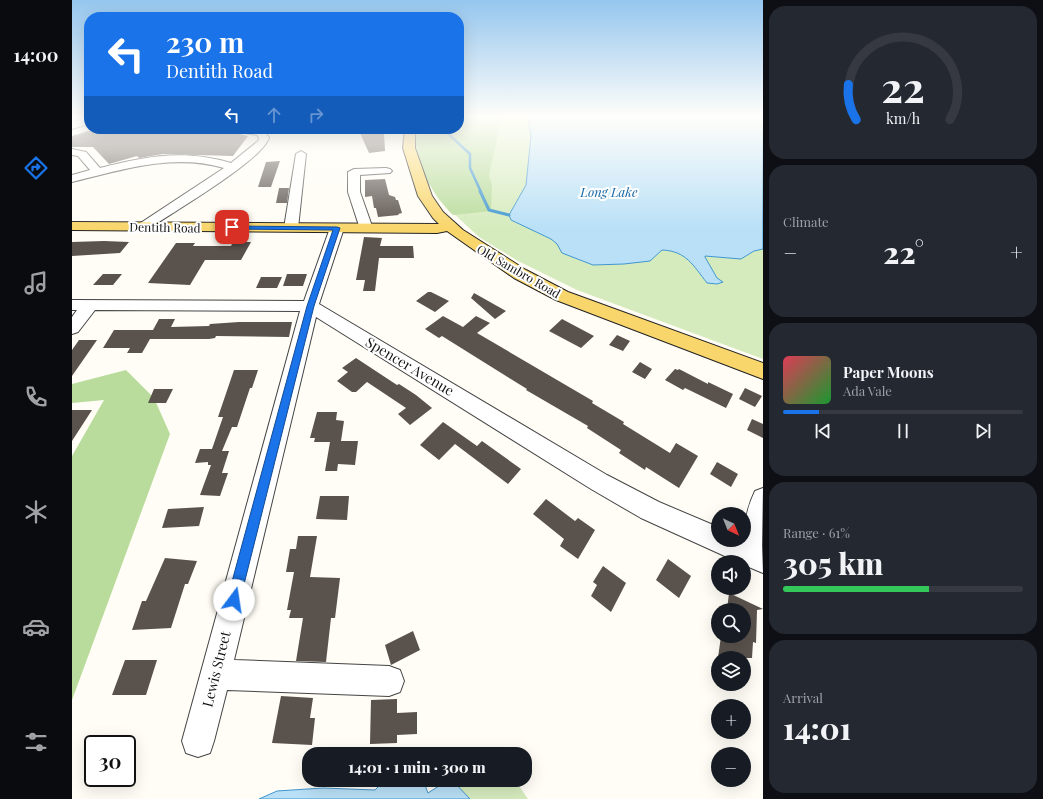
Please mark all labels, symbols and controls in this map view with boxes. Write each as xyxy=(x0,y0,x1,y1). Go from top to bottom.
text: 230 m xyxy=(166,23,244,60)
icon: left xyxy=(100,28,152,80)
text: 14:00 xyxy=(14,43,58,67)
text: 22 xyxy=(881,58,925,113)
text: Dentith Road xyxy=(166,59,273,83)
icon: left xyxy=(221,104,243,126)
icon: ahead xyxy=(263,104,285,126)
icon: right xyxy=(305,104,327,126)
text: km/h xyxy=(886,109,921,128)
icon: directions xyxy=(22,154,50,182)
water label: Long Lake xyxy=(579,183,638,200)
pin xyxy=(215,210,249,244)
text: Climate xyxy=(783,213,829,230)
icon: arrive xyxy=(221,216,243,238)
street label: Dentith Road xyxy=(129,218,201,236)
text: 22° xyxy=(883,232,924,272)
text: − xyxy=(783,237,797,267)
text: + xyxy=(1010,237,1023,267)
street label: Old Sambro Road xyxy=(474,241,564,301)
icon: music xyxy=(22,269,50,297)
street label: Spencer Avenue xyxy=(362,332,458,400)
text: Paper Moons xyxy=(843,362,934,382)
text: Ada Vale xyxy=(843,382,892,399)
icon: phone xyxy=(22,383,50,411)
icon: previous xyxy=(812,420,834,442)
icon: pause xyxy=(892,420,914,442)
icon: next xyxy=(972,420,994,442)
icon: climate xyxy=(22,498,50,526)
north arrow xyxy=(711,507,751,547)
map controls xyxy=(711,507,751,787)
text: Range · 61% xyxy=(783,524,850,541)
text: 305 km xyxy=(783,543,883,583)
button: sound xyxy=(711,555,751,595)
position arrow xyxy=(213,579,255,621)
button: search xyxy=(711,603,751,643)
icon: car xyxy=(22,613,50,641)
street label: Lewis Street xyxy=(197,628,235,709)
button: layers xyxy=(711,651,751,691)
text: Arrival xyxy=(783,689,823,706)
button: + xyxy=(711,699,751,739)
text: 14:01 xyxy=(783,708,851,748)
icon: filters xyxy=(22,728,50,756)
speed limit sign: 30 xyxy=(84,735,136,787)
button: − xyxy=(711,747,751,787)
text: 14:01 · 1 min · 300 m xyxy=(348,757,486,777)

